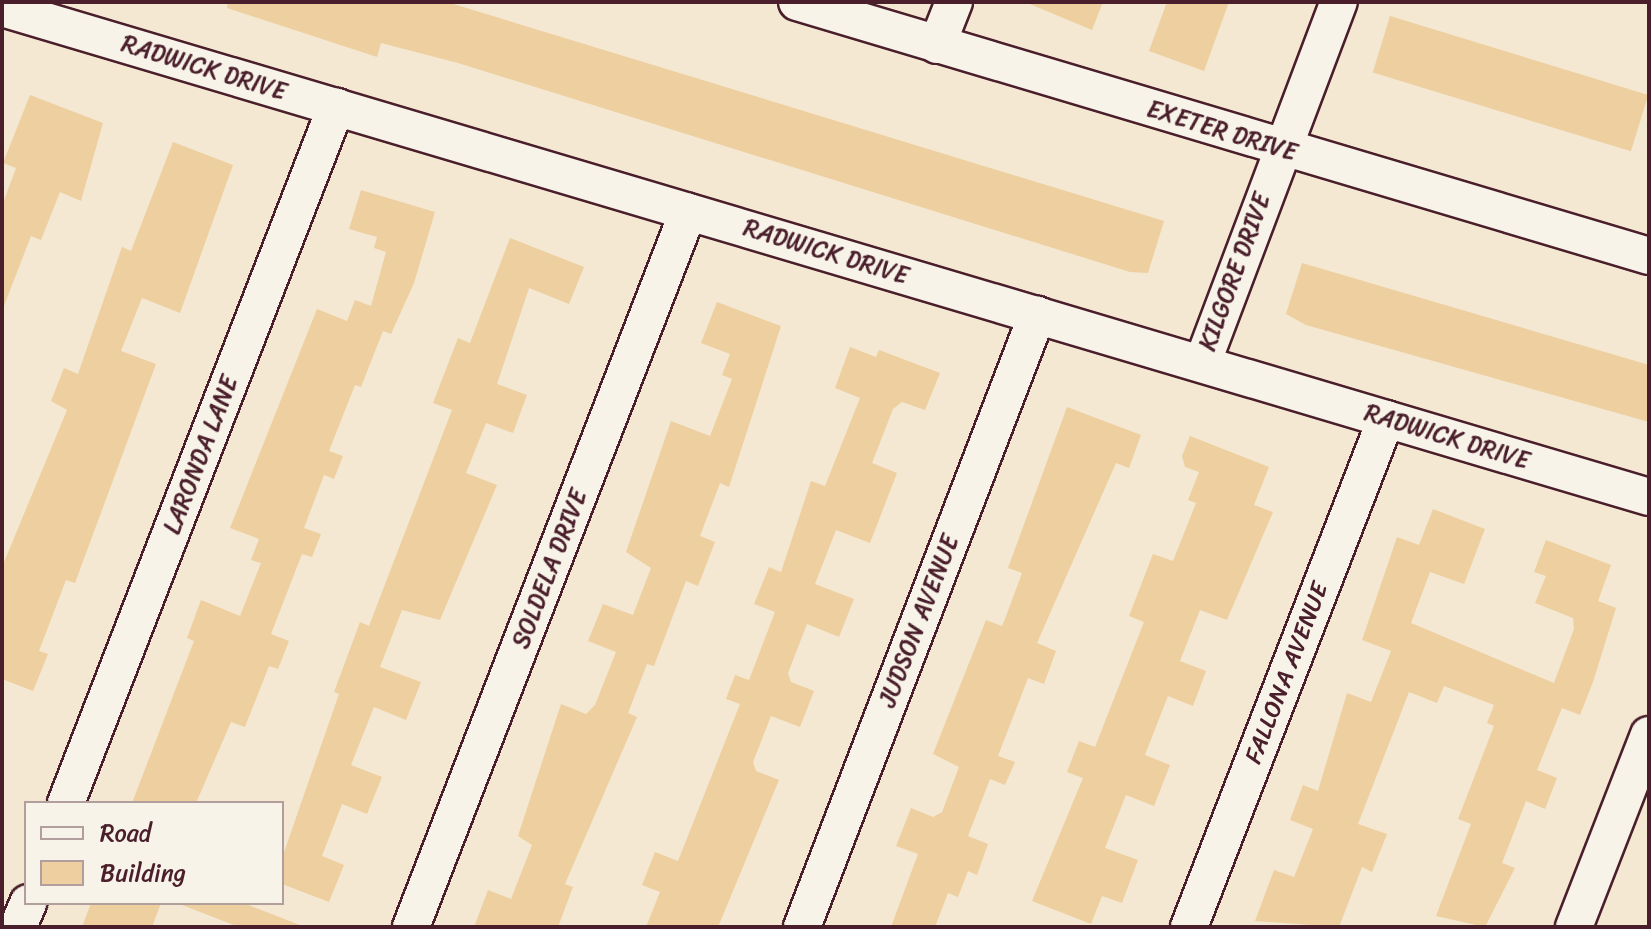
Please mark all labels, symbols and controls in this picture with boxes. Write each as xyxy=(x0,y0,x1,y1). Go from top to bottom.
street label: RADWICK DRIVE xyxy=(117,29,291,107)
street label: EXETER DRIVE xyxy=(1144,95,1300,167)
street label: KILGORE DRIVE xyxy=(1193,189,1277,355)
street label: RADWICK DRIVE xyxy=(739,213,913,291)
street label: LARONDA LANE xyxy=(158,372,244,538)
street label: RADWICK DRIVE xyxy=(1360,398,1534,476)
street label: SOLDELA DRIVE xyxy=(506,485,594,653)
street label: JUDSON AVENUE xyxy=(873,531,965,711)
street label: FALLONA AVENUE xyxy=(1239,578,1335,768)
legend xyxy=(24,801,284,905)
text: Road xyxy=(100,812,151,854)
text: Building xyxy=(100,852,186,894)

